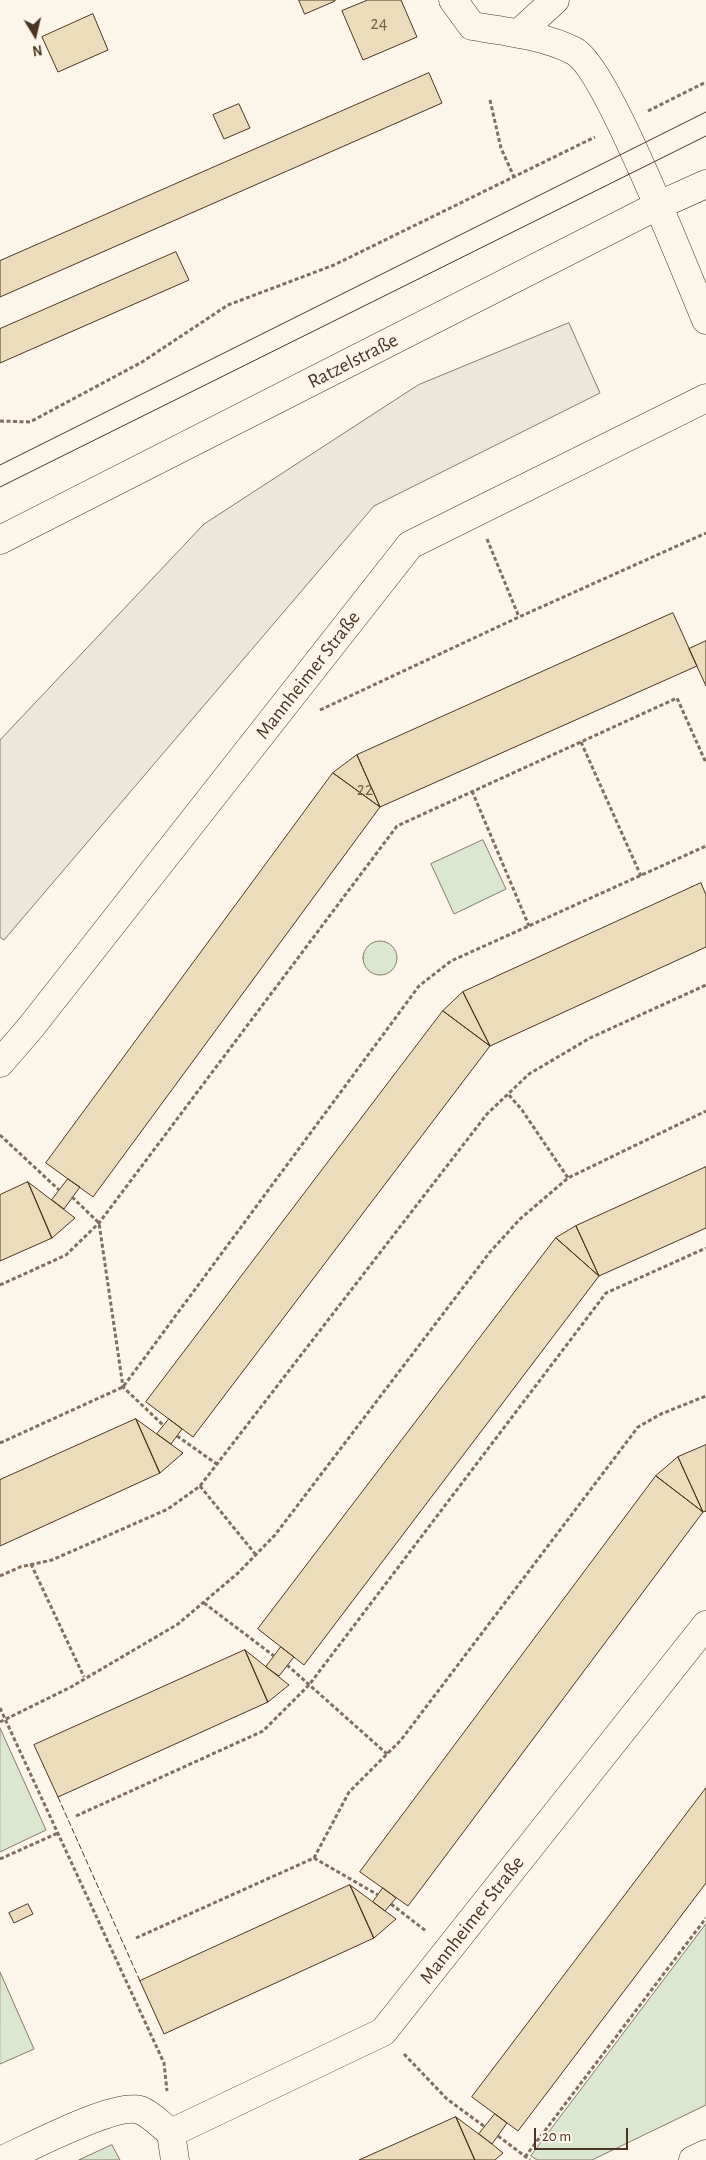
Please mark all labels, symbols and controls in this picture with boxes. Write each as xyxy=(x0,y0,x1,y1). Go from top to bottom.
north arrow xyxy=(10,10,60,60)
house number: 24 xyxy=(371,13,387,35)
text: N xyxy=(31,42,43,57)
street label: Ratzelstraße xyxy=(304,328,402,394)
street label: Mannheimer Straße xyxy=(250,606,366,744)
house number: 22 xyxy=(357,779,373,801)
street label: Mannheimer Straße xyxy=(414,1851,530,1989)
scale bar xyxy=(536,2118,630,2150)
text: 20 m xyxy=(542,2129,571,2144)

